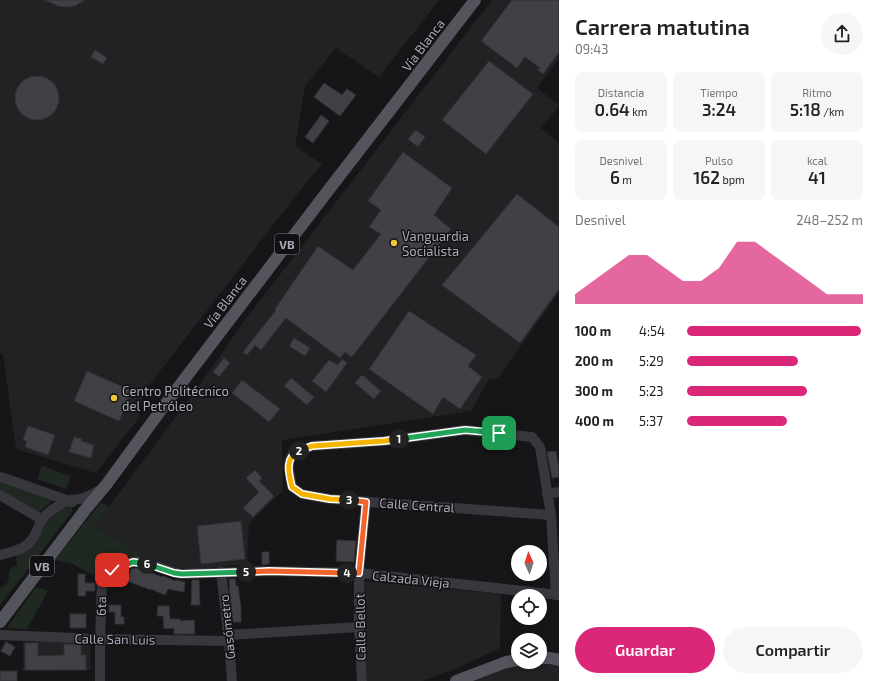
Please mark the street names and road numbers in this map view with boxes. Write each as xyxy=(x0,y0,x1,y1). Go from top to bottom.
street label: Vía Blanca xyxy=(398,16,448,74)
road number: VB xyxy=(275,234,299,254)
street label: Vía Blanca xyxy=(200,273,250,331)
street label: Calle Central xyxy=(379,494,455,516)
road number: VB xyxy=(30,556,54,576)
street label: Calzada Vieja xyxy=(371,567,451,591)
street label: Calle Bellot xyxy=(351,593,369,661)
street label: Gasómetro xyxy=(216,594,238,660)
street label: 6ta xyxy=(93,596,109,616)
street label: Calle San Luis xyxy=(74,630,156,648)

